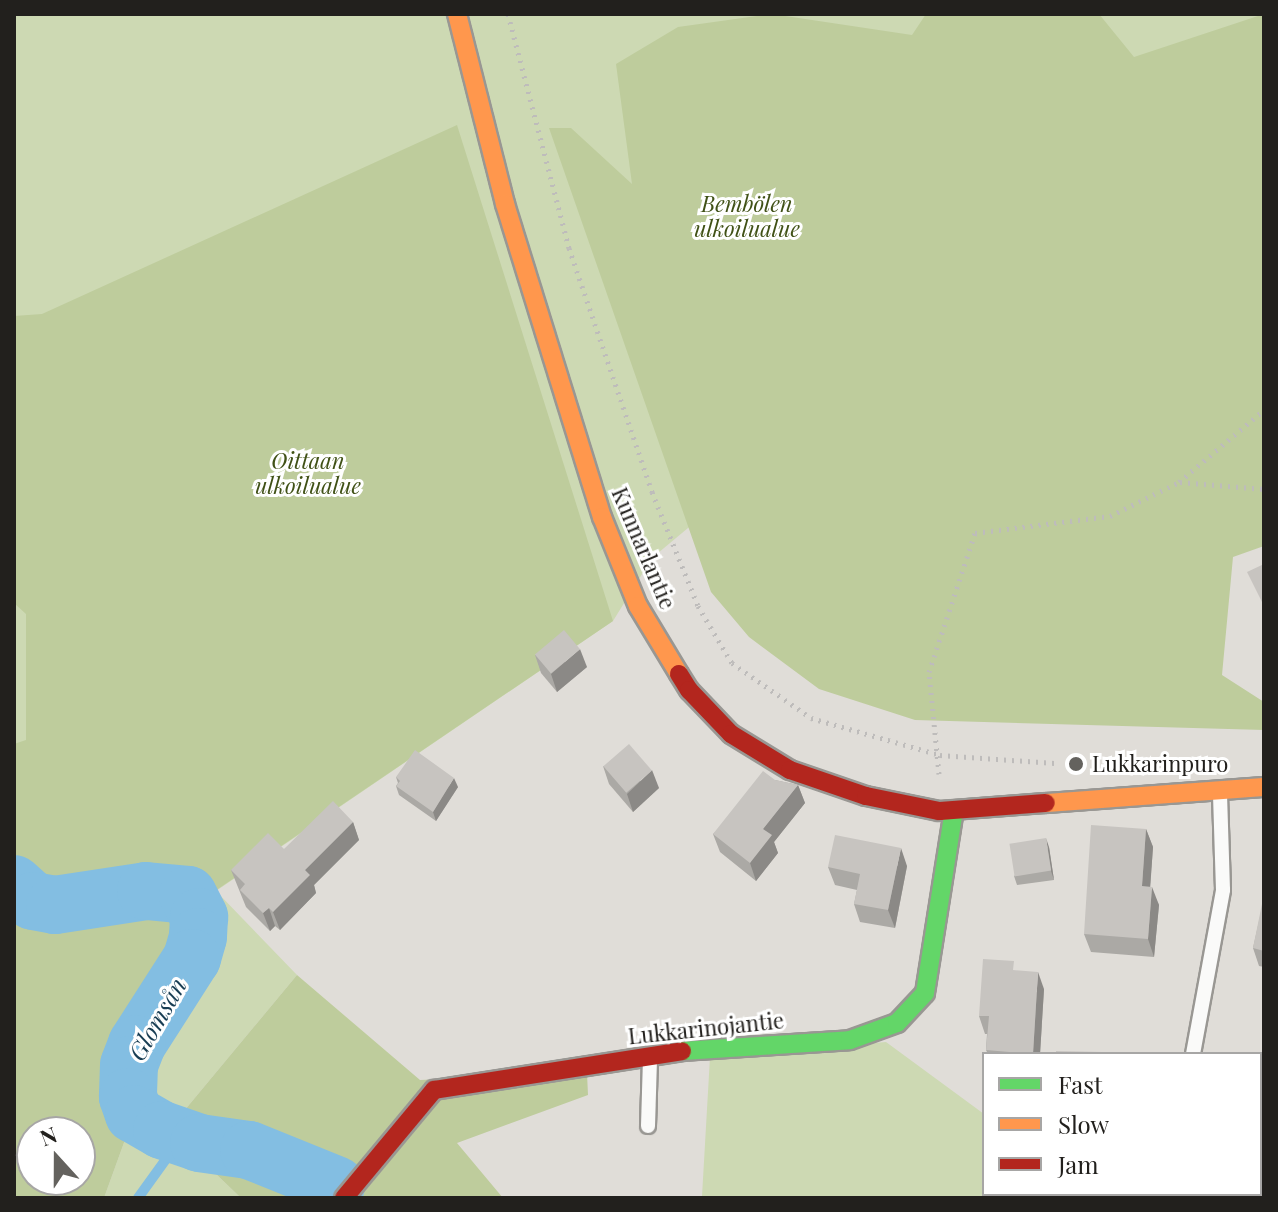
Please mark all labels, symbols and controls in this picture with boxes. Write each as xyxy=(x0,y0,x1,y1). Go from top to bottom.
park label: Bembölen ulkoilualue xyxy=(694,190,800,242)
park label: Oittaan ulkoilualue xyxy=(255,447,361,498)
street label: Kunnarlantie xyxy=(607,483,681,613)
place label: Lukkarinpuro xyxy=(1092,751,1228,777)
marker: Lukkarinpuro xyxy=(1067,755,1085,773)
water label: Glomsån xyxy=(122,973,192,1065)
street label: Lukkarinojantie xyxy=(627,1007,785,1049)
legend xyxy=(982,1052,1262,1196)
text: Fast xyxy=(1058,1068,1103,1100)
text: Slow xyxy=(1058,1108,1109,1140)
north arrow xyxy=(16,1116,96,1196)
text: N xyxy=(35,1119,61,1152)
text: Jam xyxy=(1058,1148,1099,1180)

